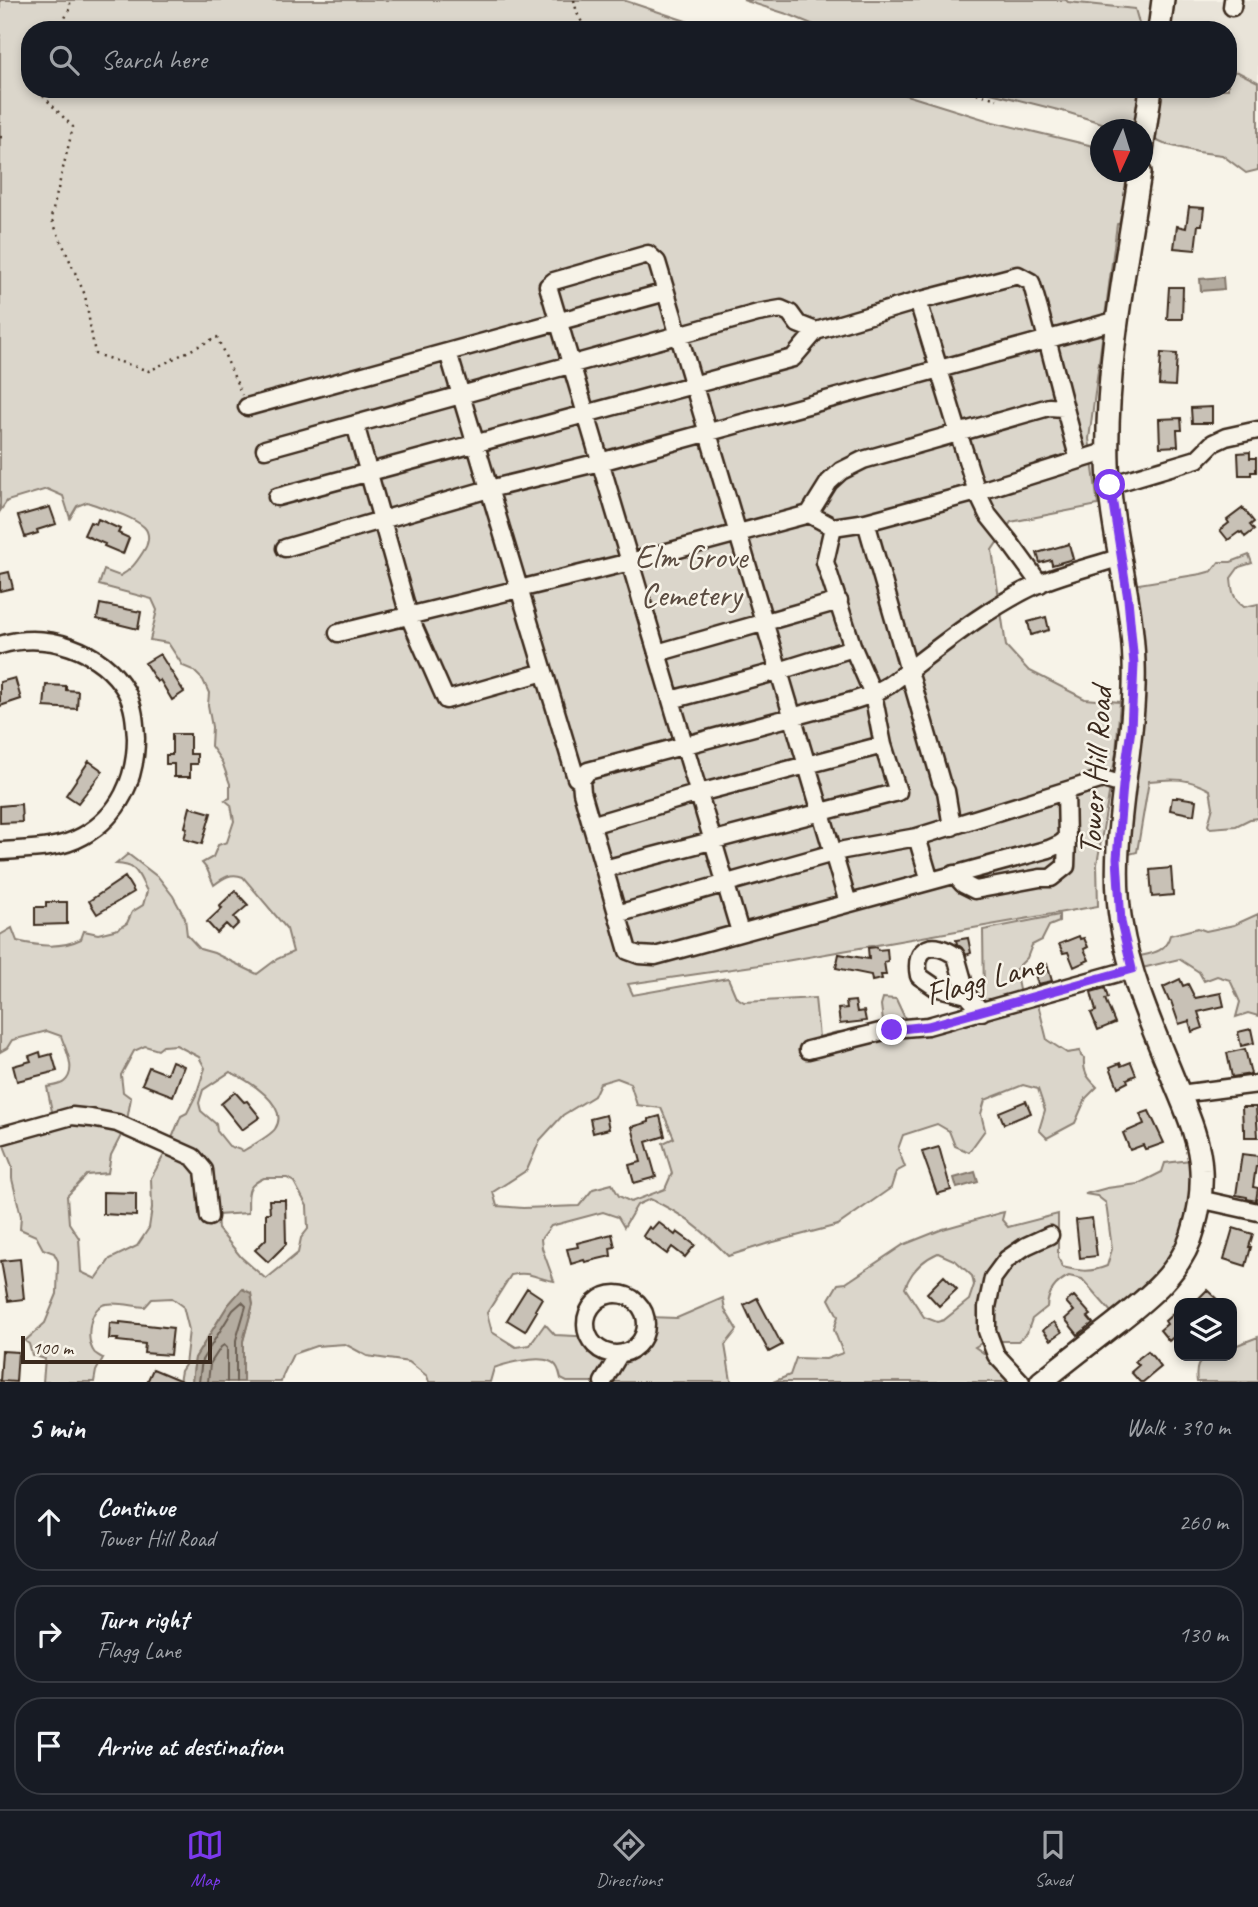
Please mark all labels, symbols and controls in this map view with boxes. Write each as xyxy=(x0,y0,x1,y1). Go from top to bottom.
search box xyxy=(21,21,1237,98)
icon: search xyxy=(45,41,83,79)
text: Search here xyxy=(101,43,207,76)
north arrow xyxy=(1090,119,1153,182)
route start xyxy=(1094,469,1125,500)
park label: Elm Grove Cemetery xyxy=(635,536,750,616)
street label: Tower Hill Road xyxy=(1068,680,1122,857)
street label: Flagg Lane xyxy=(921,943,1050,1015)
route end xyxy=(876,1014,907,1045)
map controls xyxy=(1174,1298,1237,1361)
button: layers xyxy=(1174,1298,1237,1361)
scale bar xyxy=(21,1333,212,1365)
text: 100 m xyxy=(32,1336,73,1360)
text: 5 min xyxy=(28,1409,85,1447)
text: Walk · 390 m xyxy=(1126,1413,1230,1442)
text: Continue xyxy=(97,1491,175,1524)
icon: ahead xyxy=(30,1503,68,1541)
text: 260 m xyxy=(1179,1508,1228,1537)
text: Tower Hill Road xyxy=(97,1524,215,1553)
text: Turn right xyxy=(97,1603,188,1636)
icon: right xyxy=(30,1615,68,1653)
text: 130 m xyxy=(1179,1620,1228,1649)
text: Flagg Lane xyxy=(97,1636,181,1665)
icon: arrive xyxy=(30,1727,68,1765)
text: Arrive at destination xyxy=(97,1730,283,1763)
tab: Map xyxy=(186,1826,224,1892)
tab: Directions xyxy=(596,1826,662,1892)
tab: Saved xyxy=(1034,1826,1072,1892)

